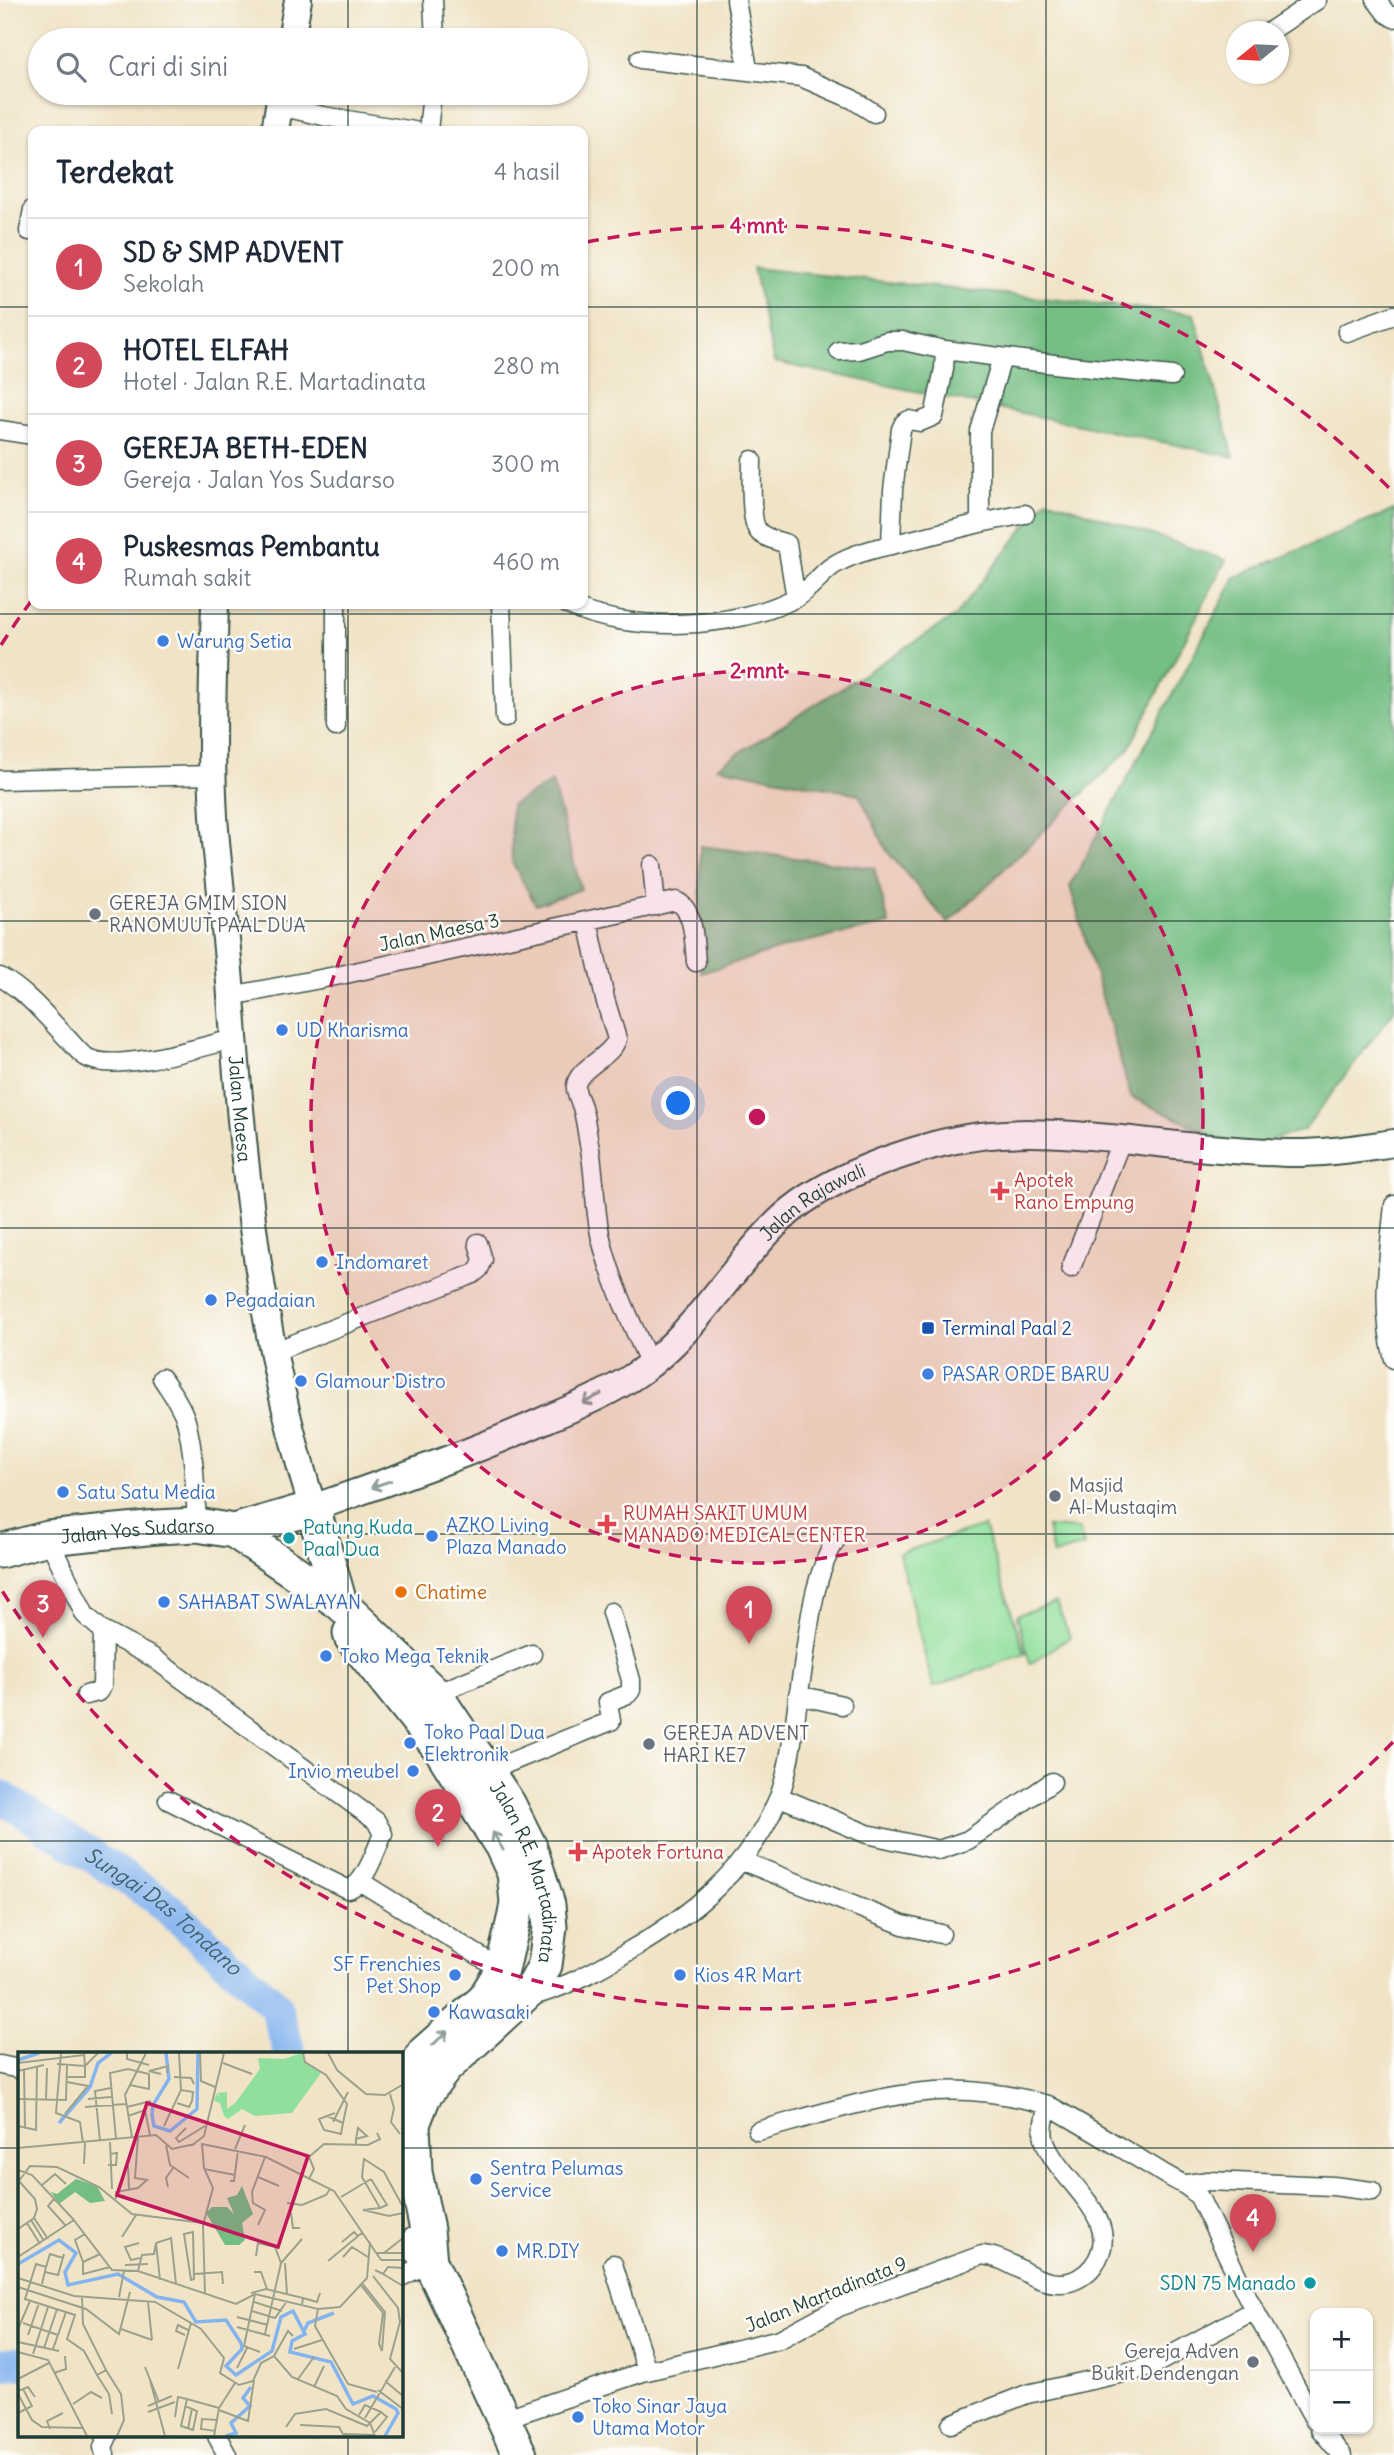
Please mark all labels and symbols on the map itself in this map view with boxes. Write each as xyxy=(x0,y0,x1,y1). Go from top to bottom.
north arrow xyxy=(1226,21,1289,84)
text: 4 mnt xyxy=(730,212,785,239)
place label: Warung Setia xyxy=(177,629,292,653)
marker: Warung Setia xyxy=(155,633,171,649)
text: 2 mnt xyxy=(730,657,785,684)
place label: GEREJA GMIM SION RANOMUUT PAAL DUA xyxy=(109,891,306,937)
marker: GEREJA GMIM SION RANOMUUT PAAL DUA xyxy=(87,906,103,922)
street label: Jalan Maesa 3 xyxy=(377,908,501,956)
place label: UD Kharisma xyxy=(296,1018,409,1042)
marker: UD Kharisma xyxy=(274,1022,290,1038)
street label: Jalan Maesa xyxy=(223,1055,257,1163)
your location xyxy=(661,1086,695,1120)
centre of rings xyxy=(745,1105,769,1129)
street label: Jalan Rajawali xyxy=(754,1158,869,1246)
place label: Apotek Rano Empung xyxy=(1014,1168,1134,1214)
marker: Apotek Rano Empung xyxy=(992,1183,1008,1199)
place label: Indomaret xyxy=(336,1250,428,1274)
marker: Indomaret xyxy=(314,1254,330,1270)
place label: Pegadaian xyxy=(225,1288,315,1312)
marker: Pegadaian xyxy=(203,1292,219,1308)
place label: Terminal Paal 2 xyxy=(942,1316,1072,1340)
marker: Terminal Paal 2 xyxy=(920,1320,936,1336)
place label: PASAR ORDE BARU xyxy=(942,1362,1110,1386)
marker: PASAR ORDE BARU xyxy=(920,1366,936,1382)
place label: Glamour Distro xyxy=(315,1369,446,1393)
marker: Glamour Distro xyxy=(293,1373,309,1389)
one-way arrow xyxy=(582,1392,602,1406)
place label: Masjid Al-Mustaqim xyxy=(1069,1473,1177,1519)
one-way arrow xyxy=(370,1479,392,1491)
place label: Satu Satu Media xyxy=(77,1480,216,1504)
marker: Satu Satu Media xyxy=(55,1484,71,1500)
marker: Masjid Al-Mustaqim xyxy=(1047,1488,1063,1504)
place label: RUMAH SAKIT UMUM MANADO MEDICAL CENTER xyxy=(623,1501,866,1547)
street label: Jalan Yos Sudarso xyxy=(59,1513,217,1549)
place label: AZKO Living Plaza Manado xyxy=(446,1513,567,1559)
marker: RUMAH SAKIT UMUM MANADO MEDICAL CENTER xyxy=(597,1514,617,1534)
place label: Patung Kuda Paal Dua xyxy=(303,1515,413,1561)
marker: AZKO Living Plaza Manado xyxy=(424,1528,440,1544)
marker: Patung Kuda Paal Dua xyxy=(281,1530,297,1546)
pin: 3 xyxy=(20,1580,66,1638)
place label: Chatime xyxy=(415,1580,487,1604)
marker: Chatime xyxy=(393,1584,409,1600)
pin: 1 xyxy=(726,1586,772,1644)
place label: SAHABAT SWALAYAN xyxy=(178,1590,361,1614)
marker: SAHABAT SWALAYAN xyxy=(156,1594,172,1610)
place label: Toko Mega Teknik xyxy=(340,1644,489,1668)
marker: Toko Mega Teknik xyxy=(318,1648,334,1664)
place label: Toko Paal Dua Elektronik xyxy=(424,1720,545,1766)
place label: GEREJA ADVENT HARI KE7 xyxy=(663,1721,809,1767)
marker: Toko Paal Dua Elektronik xyxy=(402,1735,418,1751)
marker: GEREJA ADVENT HARI KE7 xyxy=(641,1736,657,1752)
place label: Invio meubel xyxy=(288,1759,399,1783)
marker: Invio meubel xyxy=(405,1763,421,1779)
street label: Jalan R.E. Martadinata xyxy=(485,1776,562,1965)
pin: 2 xyxy=(415,1789,461,1847)
one-way arrow xyxy=(491,1832,505,1852)
place label: Apotek Fortuna xyxy=(592,1840,724,1864)
water label: Sungai Das Tondano xyxy=(80,1841,248,1982)
marker: Apotek Fortuna xyxy=(570,1844,586,1860)
place label: SF Frenchies Pet Shop xyxy=(333,1952,441,1998)
place label: Kios 4R Mart xyxy=(694,1963,802,1987)
marker: SF Frenchies Pet Shop xyxy=(447,1967,463,1983)
marker: Kios 4R Mart xyxy=(672,1967,688,1983)
place label: Kawasaki xyxy=(448,2000,530,2024)
marker: Kawasaki xyxy=(426,2004,442,2020)
one-way arrow xyxy=(431,2030,449,2046)
inset map xyxy=(18,2052,402,2438)
place label: Sentra Pelumas Service xyxy=(490,2156,623,2202)
marker: Sentra Pelumas Service xyxy=(468,2171,484,2187)
pin: 4 xyxy=(1230,2194,1276,2252)
place label: MR.DIY xyxy=(516,2239,580,2263)
marker: MR.DIY xyxy=(494,2243,510,2259)
street label: Jalan Martadinata 9 xyxy=(742,2251,910,2337)
place label: SDN 75 Manado xyxy=(1160,2271,1296,2295)
marker: SDN 75 Manado xyxy=(1302,2275,1318,2291)
place label: Gereja Adven Bukit Dendengan xyxy=(1091,2339,1239,2385)
marker: Gereja Adven Bukit Dendengan xyxy=(1245,2354,1261,2370)
place label: Toko Sinar Jaya Utama Motor xyxy=(592,2394,727,2440)
marker: Toko Sinar Jaya Utama Motor xyxy=(570,2409,586,2425)

